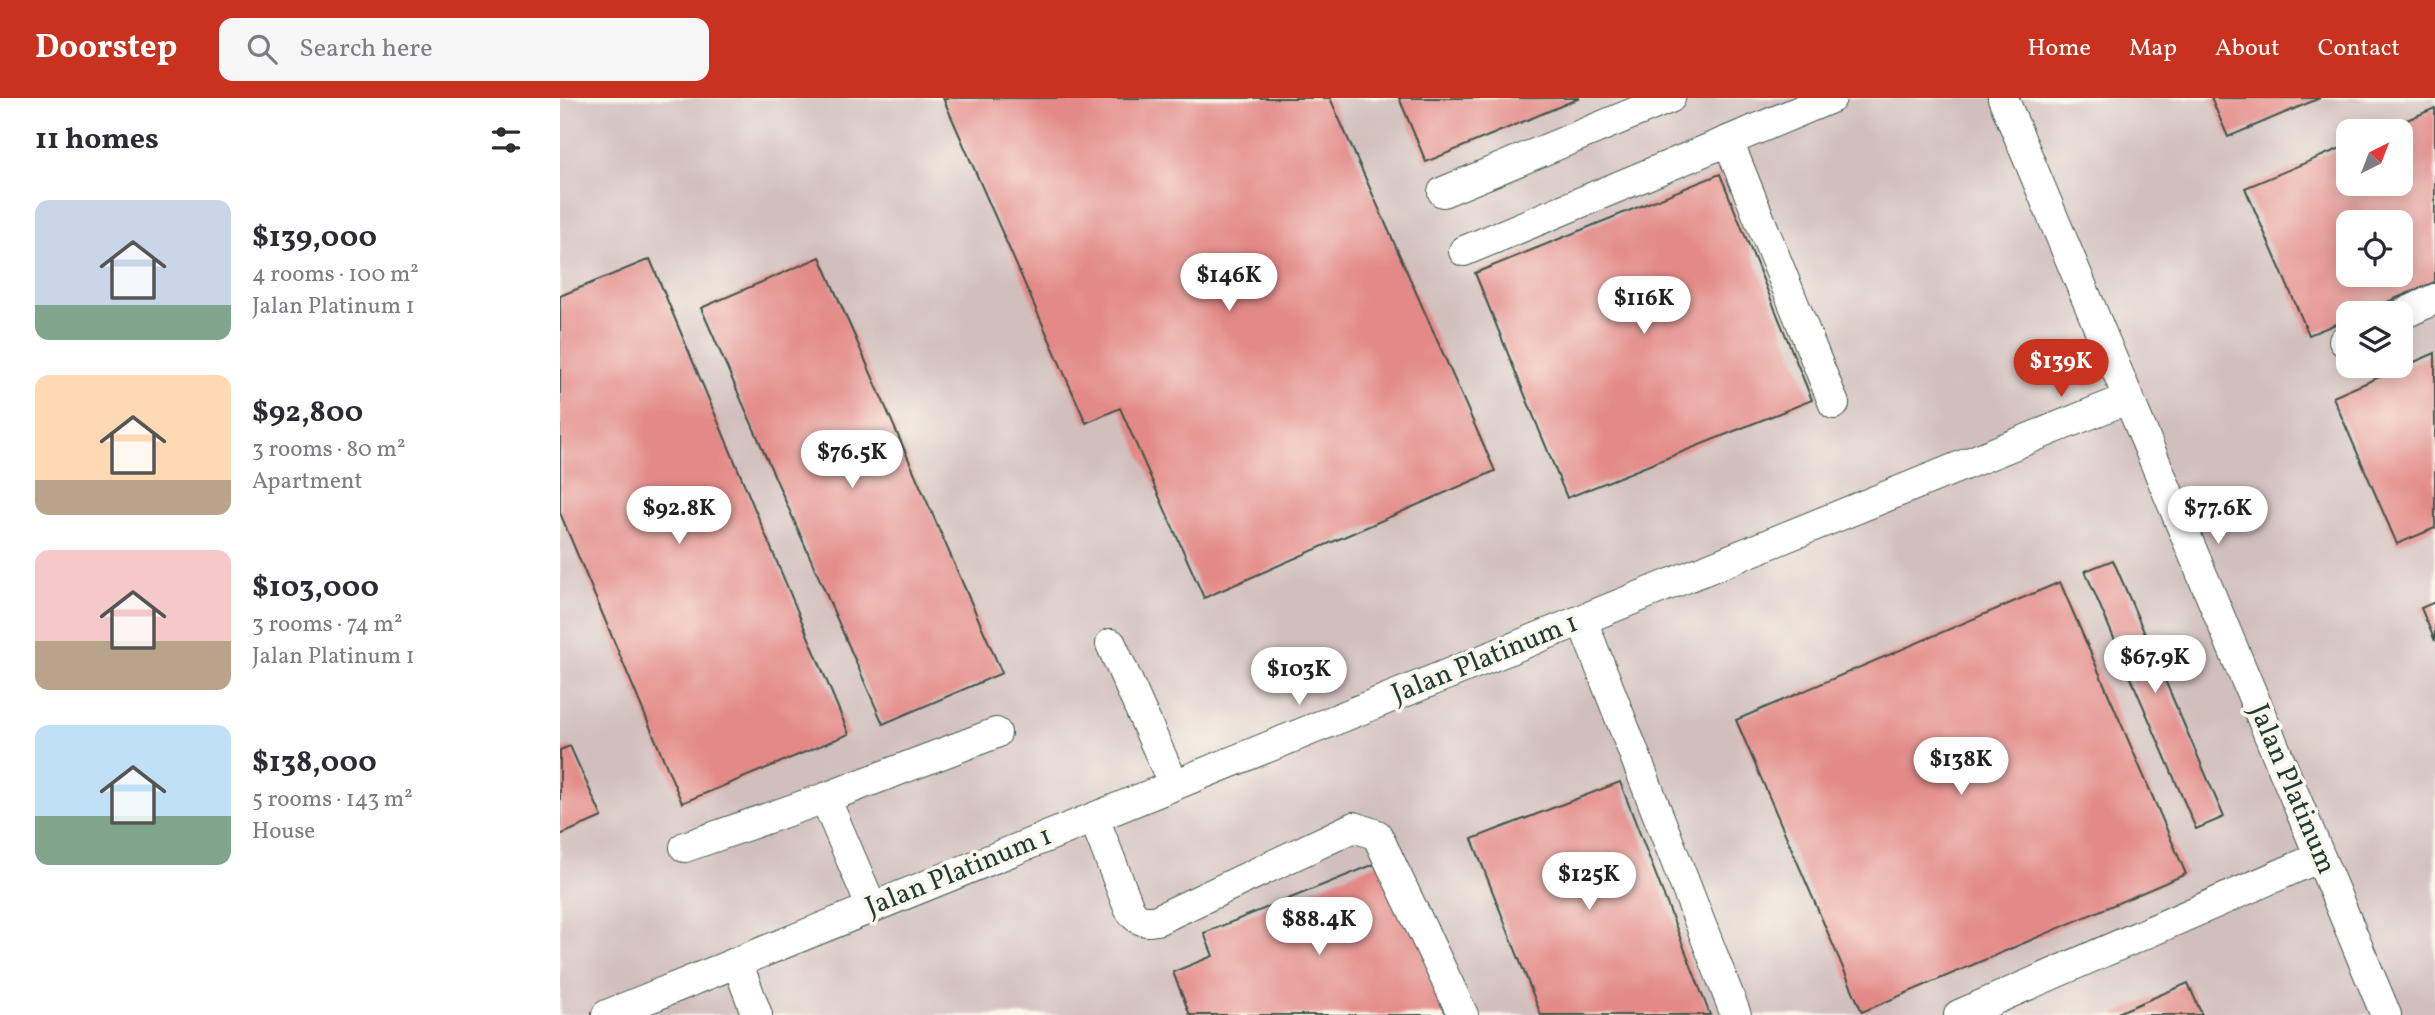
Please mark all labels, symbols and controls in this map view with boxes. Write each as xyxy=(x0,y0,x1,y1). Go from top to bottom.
search box xyxy=(219,18,709,81)
text: Doorstep xyxy=(35,26,177,72)
icon: search xyxy=(243,30,281,68)
text: Search here xyxy=(299,31,433,67)
text: Home xyxy=(2027,32,2091,66)
text: Map xyxy=(2129,32,2177,66)
text: About xyxy=(2215,32,2280,66)
text: Contact xyxy=(2318,32,2400,66)
text: 11 homes xyxy=(35,119,159,161)
north arrow xyxy=(2336,119,2413,196)
map controls xyxy=(2336,119,2413,378)
icon: filters xyxy=(487,121,525,159)
button: locate xyxy=(2336,210,2413,287)
text: $139,000 xyxy=(252,217,377,259)
icon: home xyxy=(91,228,175,312)
pin: $146K xyxy=(1180,254,1278,313)
text: 4 rooms · 100 m² xyxy=(252,259,419,291)
text: $146K xyxy=(1196,260,1262,292)
pin: $116K xyxy=(1595,276,1693,336)
text: $116K xyxy=(1614,283,1674,315)
text: Jalan Platinum 1 xyxy=(252,291,415,323)
button: layers xyxy=(2336,301,2413,378)
pin: $139K xyxy=(2012,340,2110,399)
text: $139K xyxy=(2030,346,2092,378)
text: $92,800 xyxy=(252,392,363,434)
icon: home xyxy=(91,403,175,487)
pin: $76.5K xyxy=(795,430,909,490)
text: 3 rooms · 80 m² xyxy=(252,434,405,466)
text: $76.5K xyxy=(817,437,887,469)
text: Apartment xyxy=(252,466,363,498)
pin: $92.8K xyxy=(622,486,736,546)
pin: $77.6K xyxy=(2161,486,2275,546)
text: $92.8K xyxy=(642,493,716,525)
text: $77.6K xyxy=(2184,493,2252,525)
text: $103,000 xyxy=(252,567,379,609)
icon: home xyxy=(91,578,175,662)
street label: Jalan Platinum 1 xyxy=(1386,604,1584,714)
text: 3 rooms · 74 m² xyxy=(252,609,402,641)
pin: $67.9K xyxy=(2098,636,2212,695)
text: Jalan Platinum 1 xyxy=(252,641,415,673)
text: $67.9K xyxy=(2120,642,2190,674)
pin: $103K xyxy=(1250,648,1348,707)
text: $103K xyxy=(1267,654,1331,686)
street label: Jalan Platinum xyxy=(2239,698,2345,880)
pin: $138K xyxy=(1912,738,2010,797)
text: $138,000 xyxy=(252,742,377,784)
text: $138K xyxy=(1930,744,1993,776)
icon: home xyxy=(91,753,175,837)
text: 5 rooms · 143 m² xyxy=(252,784,413,816)
text: House xyxy=(252,816,315,848)
street label: Jalan Platinum 1 xyxy=(860,817,1058,927)
pin: $125K xyxy=(1540,852,1638,912)
text: $125K xyxy=(1558,859,1620,891)
pin: $88.4K xyxy=(1262,898,1376,957)
text: $88.4K xyxy=(1282,904,1356,936)

